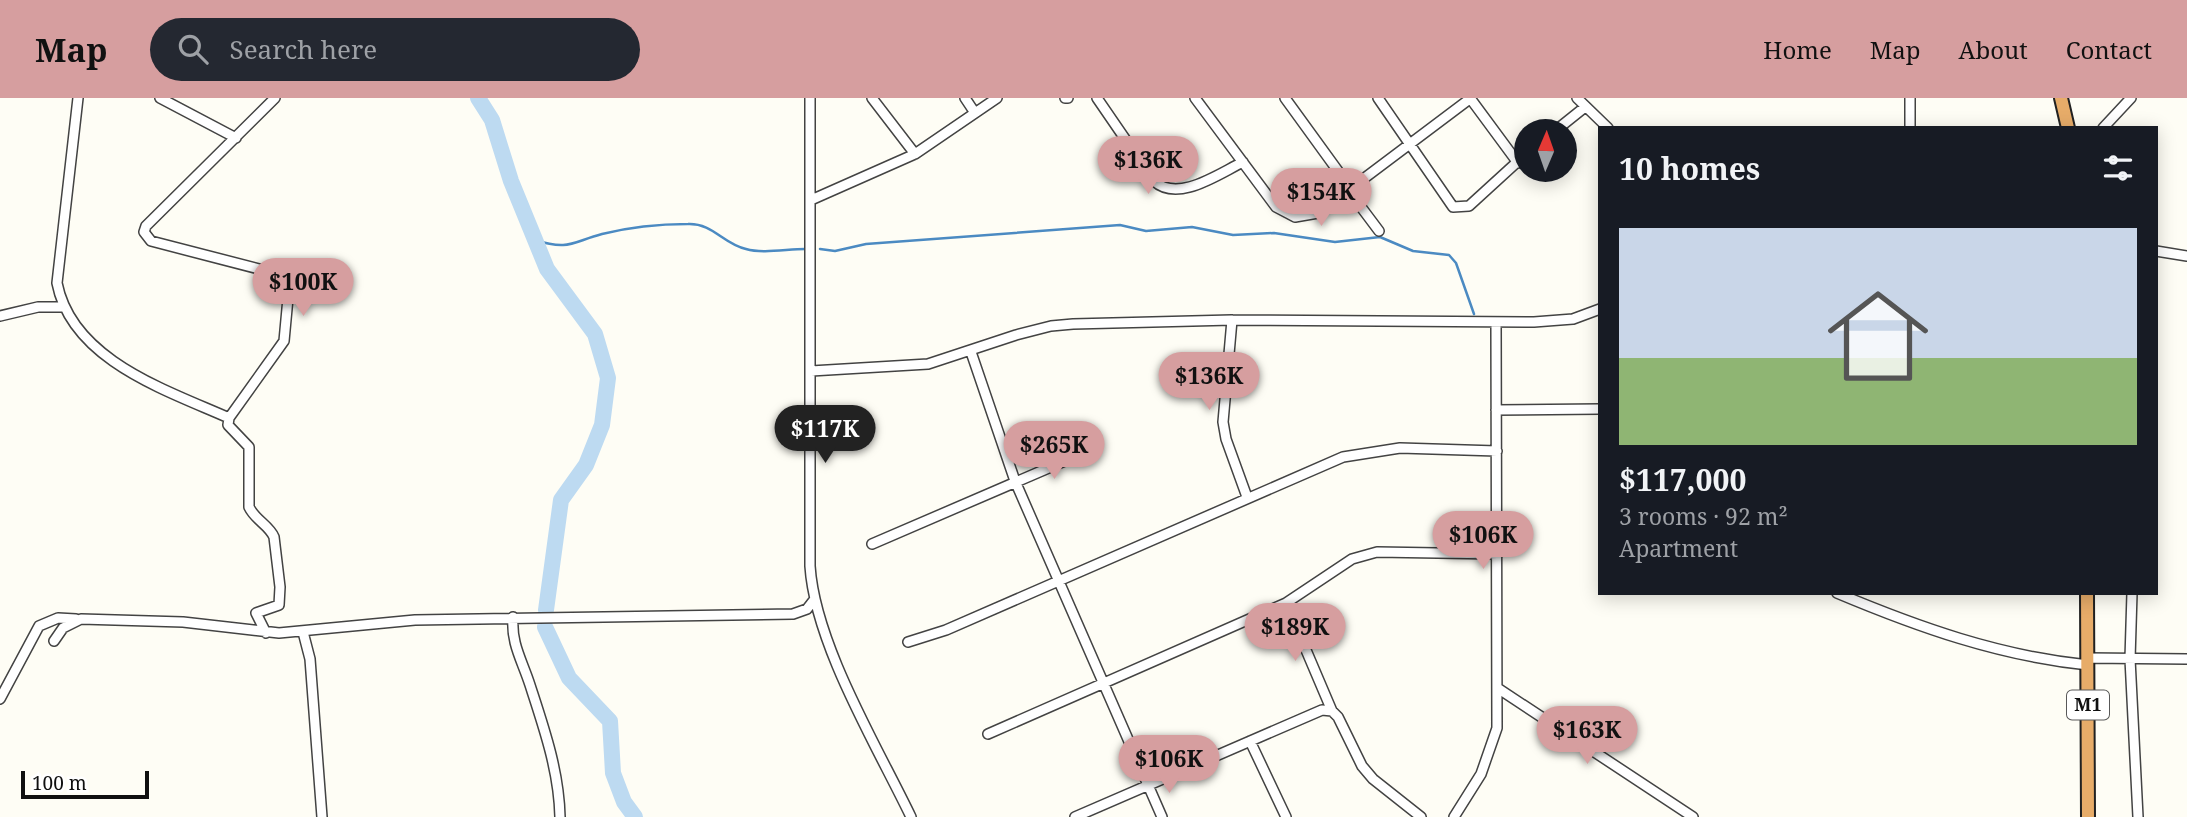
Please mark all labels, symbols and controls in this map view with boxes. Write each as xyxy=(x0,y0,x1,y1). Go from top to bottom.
search box xyxy=(150,18,640,81)
text: Map xyxy=(35,27,108,72)
icon: search xyxy=(174,30,212,68)
text: Search here xyxy=(230,31,377,67)
text: Home xyxy=(1763,33,1832,66)
text: Map xyxy=(1870,33,1921,66)
text: About xyxy=(1959,33,2028,66)
text: Contact xyxy=(2066,33,2152,66)
north arrow xyxy=(1514,119,1577,182)
map controls xyxy=(1514,119,1577,182)
pin: $136K xyxy=(1099,136,1197,196)
text: $136K xyxy=(1114,143,1182,175)
text: 10 homes xyxy=(1619,148,1760,189)
icon: filters xyxy=(2099,149,2137,187)
pin: $154K xyxy=(1272,169,1370,228)
text: $154K xyxy=(1287,175,1355,207)
pin: $100K xyxy=(254,258,352,318)
text: $100K xyxy=(269,265,337,297)
icon: home xyxy=(1815,273,1941,399)
pin: $136K xyxy=(1160,352,1258,412)
text: $136K xyxy=(1175,359,1243,391)
pin: $117K xyxy=(776,406,874,465)
text: $117K xyxy=(791,412,859,444)
pin: $265K xyxy=(1005,422,1103,481)
text: $265K xyxy=(1020,428,1088,460)
text: $117,000 xyxy=(1619,459,1746,500)
text: 3 rooms · 92 m² xyxy=(1619,500,1788,532)
pin: $106K xyxy=(1434,512,1532,571)
text: $106K xyxy=(1449,518,1517,550)
text: Apartment xyxy=(1619,532,1738,564)
pin: $189K xyxy=(1246,603,1344,663)
text: $189K xyxy=(1261,610,1329,642)
road number: M1 xyxy=(2067,690,2109,720)
pin: $163K xyxy=(1538,706,1636,766)
text: $163K xyxy=(1553,713,1621,745)
pin: $106K xyxy=(1120,736,1218,795)
text: $106K xyxy=(1135,742,1203,774)
scale bar xyxy=(21,768,149,800)
text: 100 m xyxy=(32,770,87,796)

